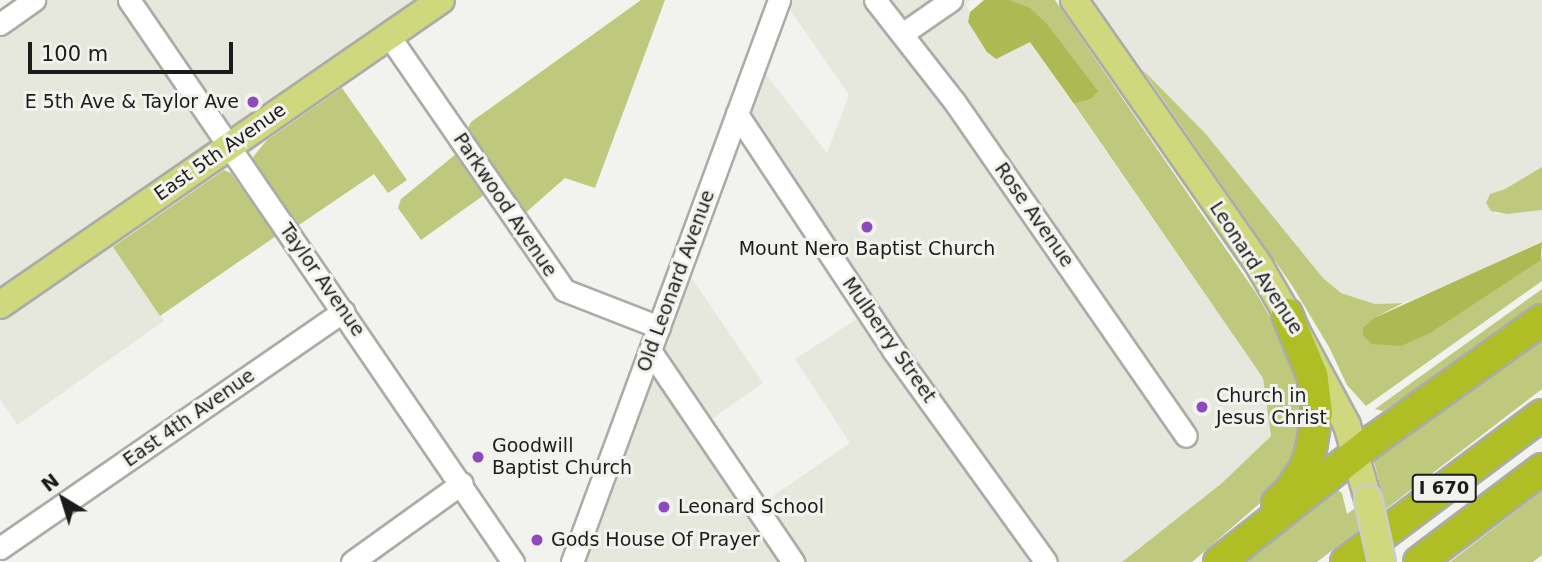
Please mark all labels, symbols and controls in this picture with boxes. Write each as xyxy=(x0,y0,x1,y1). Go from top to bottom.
scale bar xyxy=(32,28,236,72)
text: 100 m xyxy=(41,42,108,66)
place label: E 5th Ave & Taylor Ave xyxy=(25,91,239,113)
marker: E 5th Ave & Taylor Ave xyxy=(245,94,261,110)
street label: East 5th Avenue xyxy=(150,98,290,206)
street label: Parkwood Avenue xyxy=(448,129,562,281)
street label: Rose Avenue xyxy=(990,158,1078,272)
street label: Old Leonard Avenue xyxy=(632,187,720,375)
street label: Leonard Avenue xyxy=(1205,197,1307,339)
street label: Taylor Avenue xyxy=(275,219,369,341)
marker: Mount Nero Baptist Church xyxy=(859,219,875,235)
place label: Mount Nero Baptist Church xyxy=(739,238,995,260)
street label: Mulberry Street xyxy=(837,273,941,407)
street label: East 4th Avenue xyxy=(119,364,259,472)
place label: Church in Jesus Christ xyxy=(1216,385,1327,429)
marker: Church in Jesus Christ xyxy=(1194,399,1210,415)
place label: Goodwill Baptist Church xyxy=(492,435,632,479)
marker: Goodwill Baptist Church xyxy=(470,449,486,465)
north arrow xyxy=(28,464,98,534)
text: N xyxy=(37,469,63,496)
road number: I 670 xyxy=(1411,474,1477,502)
place label: Leonard School xyxy=(678,496,824,518)
marker: Leonard School xyxy=(656,499,672,515)
place label: Gods House Of Prayer xyxy=(551,529,760,551)
marker: Gods House Of Prayer xyxy=(529,532,545,548)

